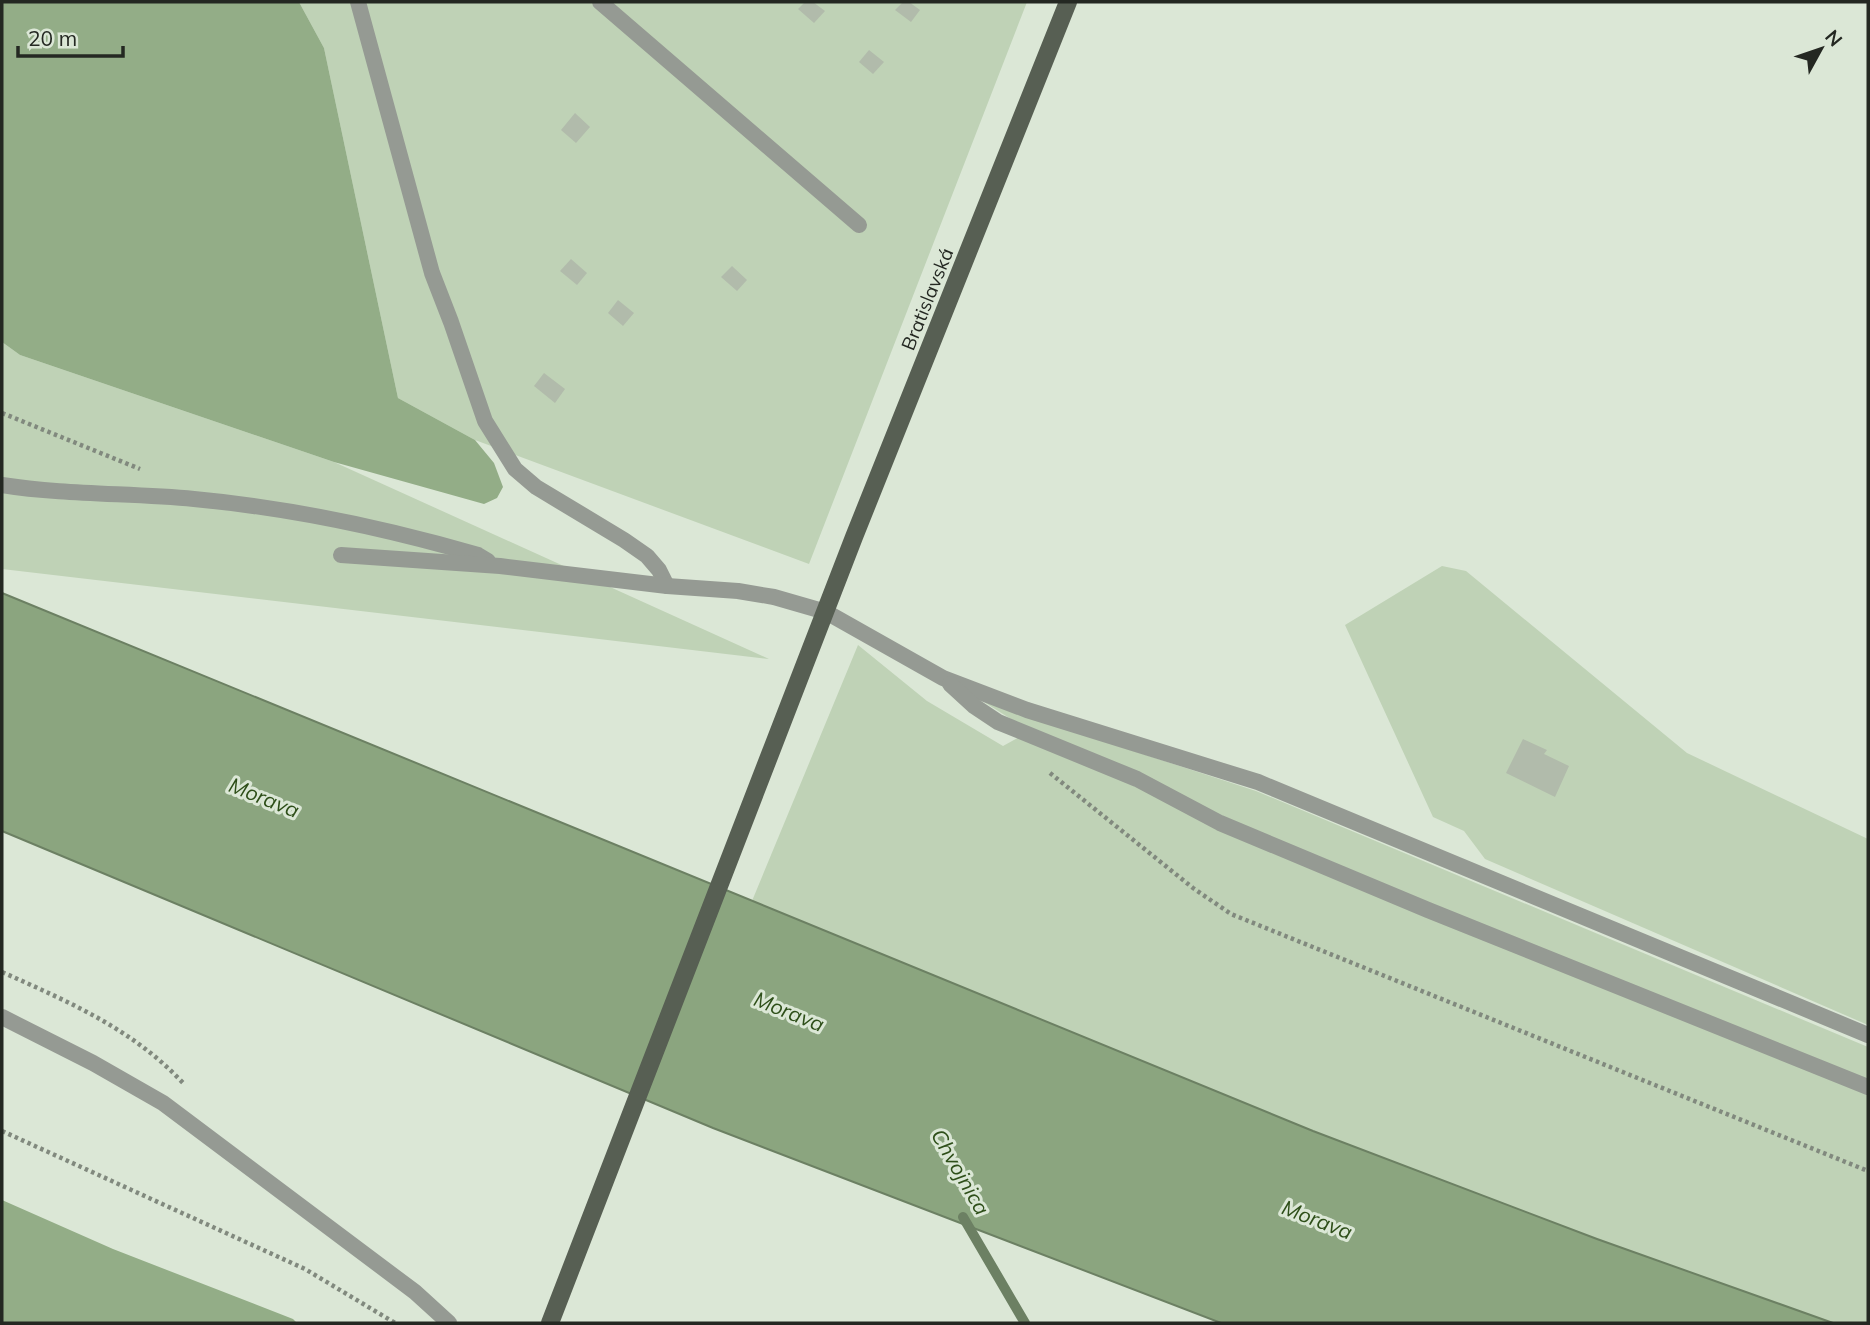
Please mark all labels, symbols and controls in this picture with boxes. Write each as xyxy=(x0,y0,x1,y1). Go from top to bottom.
scale bar xyxy=(18,14,122,58)
north arrow xyxy=(1786,14,1856,84)
text: 20 m xyxy=(28,25,77,51)
text: N xyxy=(1820,25,1848,51)
street label: Bratislavská xyxy=(896,244,958,354)
water label: Morava xyxy=(225,771,303,823)
water label: Morava xyxy=(750,985,828,1037)
water label: Chvojnica xyxy=(926,1124,996,1219)
water label: Morava xyxy=(1278,1194,1356,1244)

